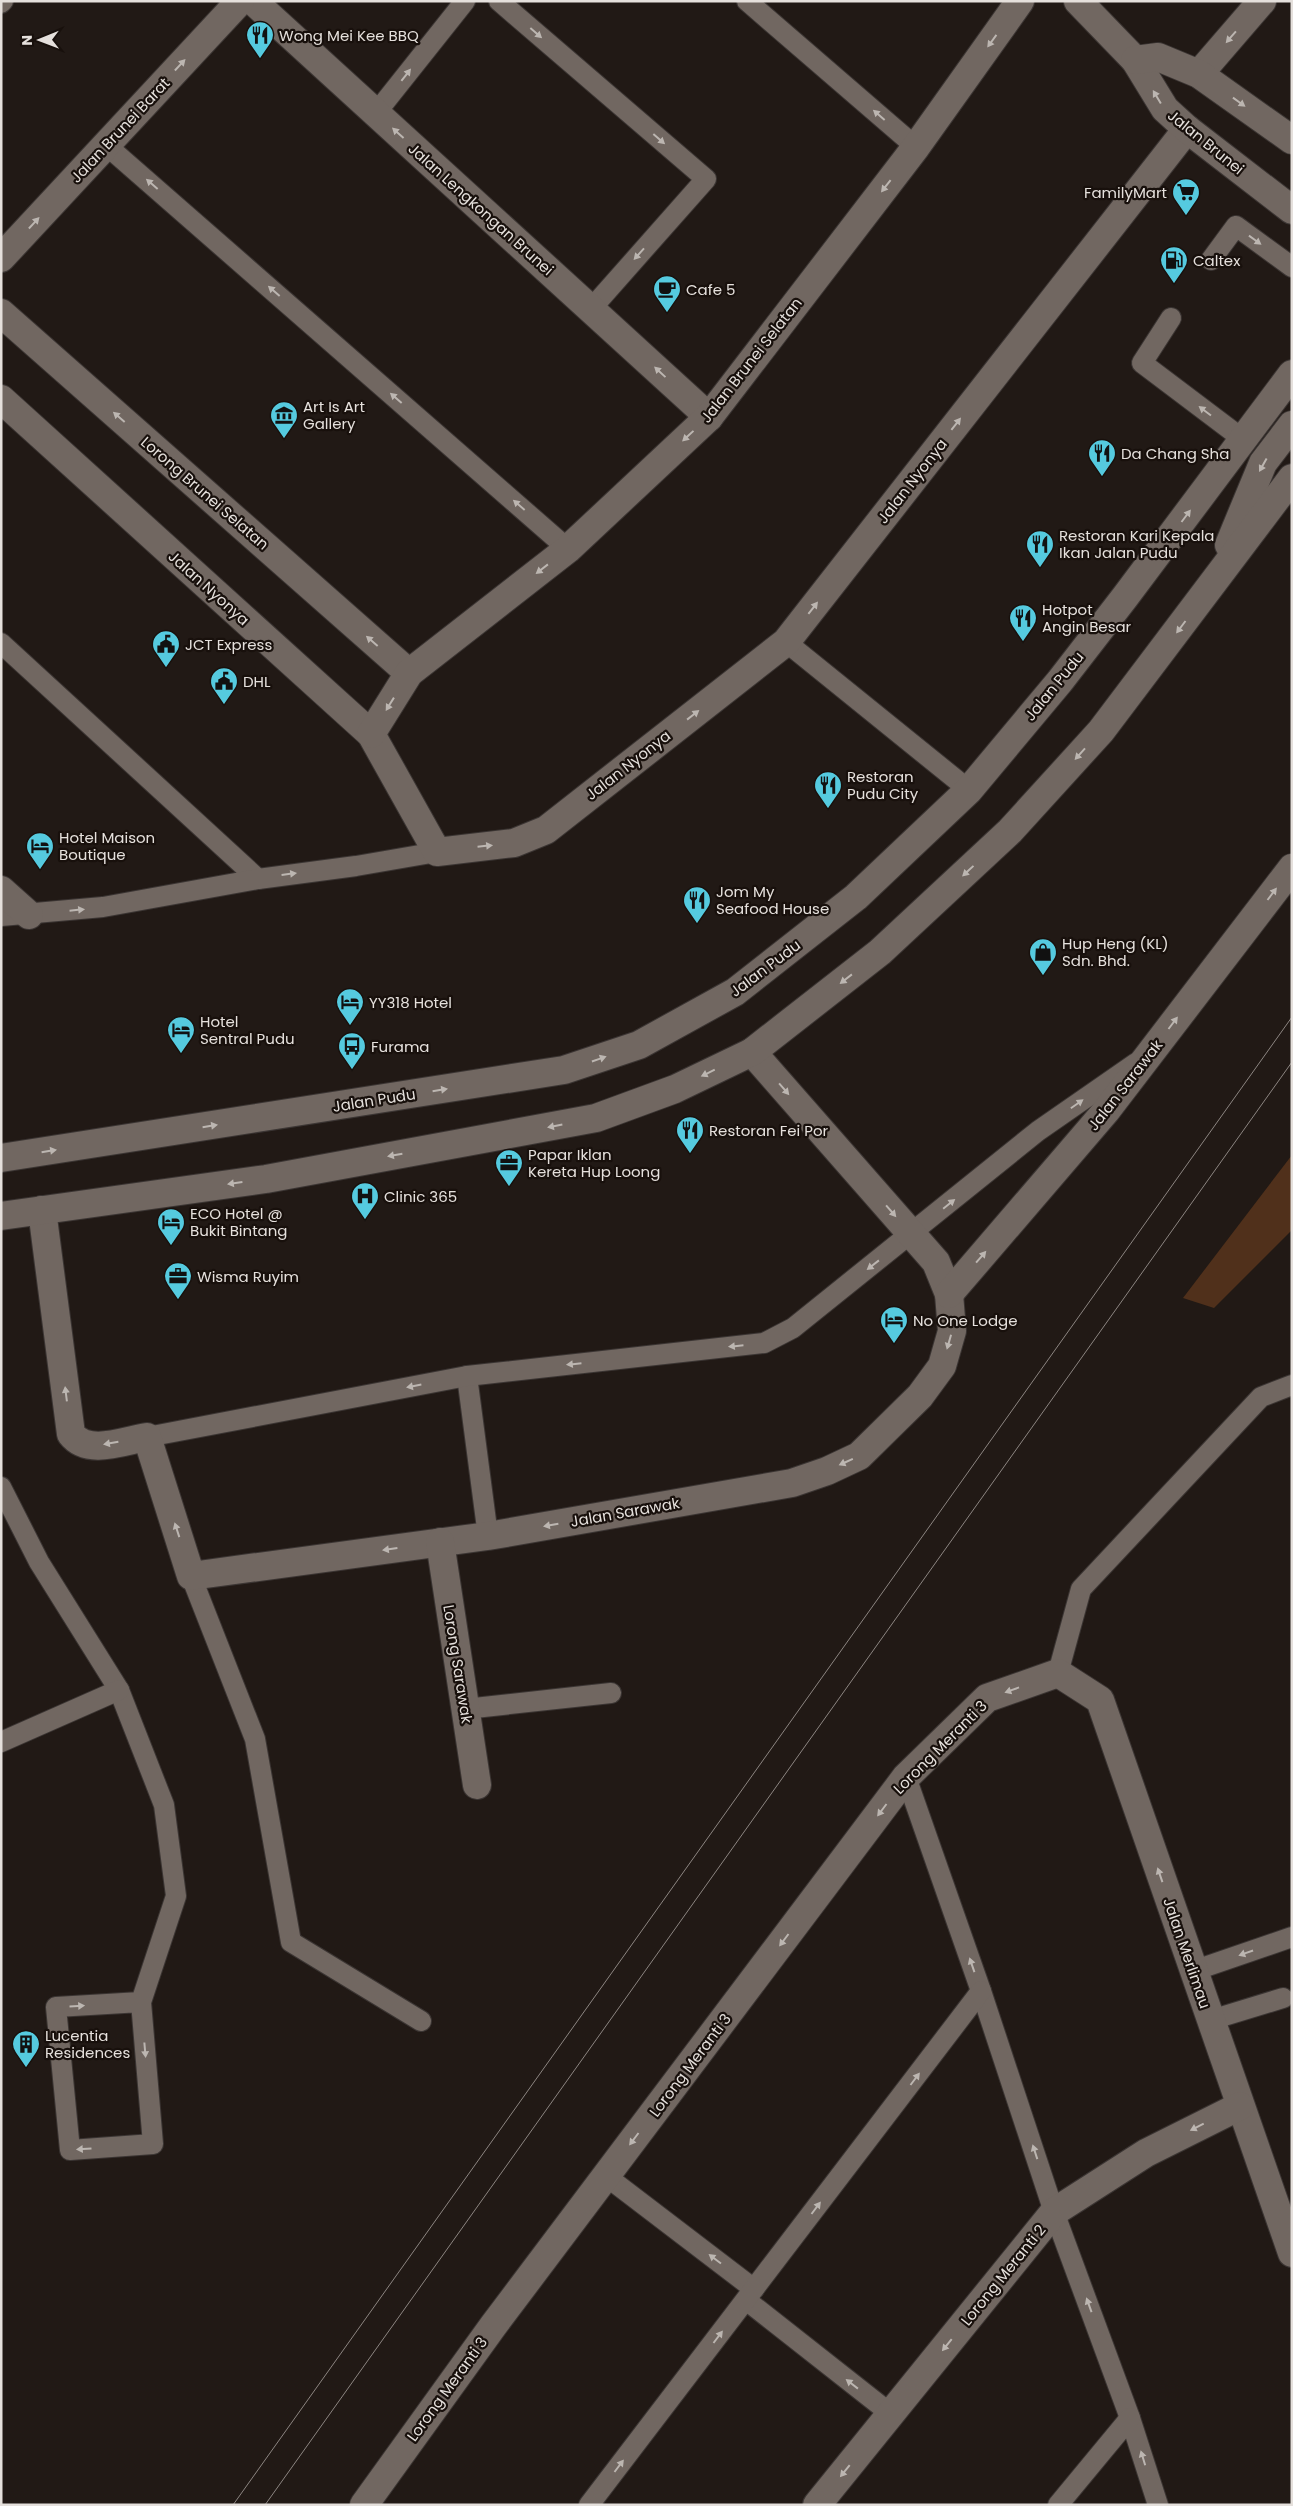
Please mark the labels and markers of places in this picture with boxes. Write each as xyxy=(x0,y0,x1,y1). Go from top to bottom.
restaurant icon: Wong Mei Kee BBQ xyxy=(245,20,275,59)
place label: Wong Mei Kee BBQ xyxy=(279,25,419,46)
supermarket icon: FamilyMart xyxy=(1171,177,1201,216)
place label: FamilyMart xyxy=(1084,182,1167,203)
fuel station icon: Caltex xyxy=(1159,245,1189,284)
place label: Caltex xyxy=(1193,250,1240,271)
cafe icon: Cafe 5 xyxy=(652,274,682,313)
place label: Cafe 5 xyxy=(686,279,735,300)
place label: Art Is Art Gallery xyxy=(303,396,365,434)
museum icon: Art Is Art Gallery xyxy=(269,400,299,439)
restaurant icon: Da Chang Sha xyxy=(1087,438,1117,477)
place label: Da Chang Sha xyxy=(1121,443,1229,464)
place label: Restoran Kari Kepala Ikan Jalan Pudu xyxy=(1059,525,1214,563)
restaurant icon: Restoran Kari Kepala Ikan Jalan Pudu xyxy=(1025,529,1055,568)
place label: Hotpot Angin Besar xyxy=(1042,599,1132,637)
restaurant icon: Hotpot Angin Besar xyxy=(1008,603,1038,642)
public building icon: JCT Express xyxy=(151,629,181,668)
place label: JCT Express xyxy=(185,634,272,655)
public building icon: DHL xyxy=(209,666,239,705)
place label: DHL xyxy=(243,671,271,692)
place label: Restoran Pudu City xyxy=(847,766,919,804)
restaurant icon: Restoran Pudu City xyxy=(813,770,843,809)
place label: Hotel Maison Boutique xyxy=(59,827,155,865)
hotel icon: Hotel Maison Boutique xyxy=(25,831,55,870)
place label: Jom My Seafood House xyxy=(716,881,829,919)
restaurant icon: Jom My Seafood House xyxy=(682,885,712,924)
place label: Hup Heng (KL) Sdn. Bhd. xyxy=(1062,933,1169,971)
shop icon: Hup Heng (KL) Sdn. Bhd. xyxy=(1028,937,1058,976)
hotel icon: YY318 Hotel xyxy=(335,987,365,1026)
place label: YY318 Hotel xyxy=(369,992,452,1013)
place label: Hotel Sentral Pudu xyxy=(200,1011,295,1049)
hotel icon: Hotel Sentral Pudu xyxy=(166,1015,196,1054)
bus stop icon: Furama xyxy=(337,1031,367,1070)
place label: Furama xyxy=(371,1036,430,1057)
restaurant icon: Restoran Fei Por xyxy=(675,1115,705,1154)
place label: Restoran Fei Por xyxy=(709,1120,828,1141)
place label: Papar Iklan Kereta Hup Loong xyxy=(528,1144,660,1182)
office icon: Papar Iklan Kereta Hup Loong xyxy=(494,1148,524,1187)
hospital icon: Clinic 365 xyxy=(350,1181,380,1220)
place label: Clinic 365 xyxy=(384,1186,457,1207)
place label: ECO Hotel @ Bukit Bintang xyxy=(190,1203,288,1241)
hotel icon: ECO Hotel @ Bukit Bintang xyxy=(156,1207,186,1246)
office icon: Wisma Ruyim xyxy=(163,1261,193,1300)
place label: Wisma Ruyim xyxy=(197,1266,299,1287)
hotel icon: No One Lodge xyxy=(879,1305,909,1344)
place label: No One Lodge xyxy=(913,1310,1018,1331)
place label: Lucentia Residences xyxy=(45,2025,130,2063)
building icon: Lucentia Residences xyxy=(11,2029,41,2068)

